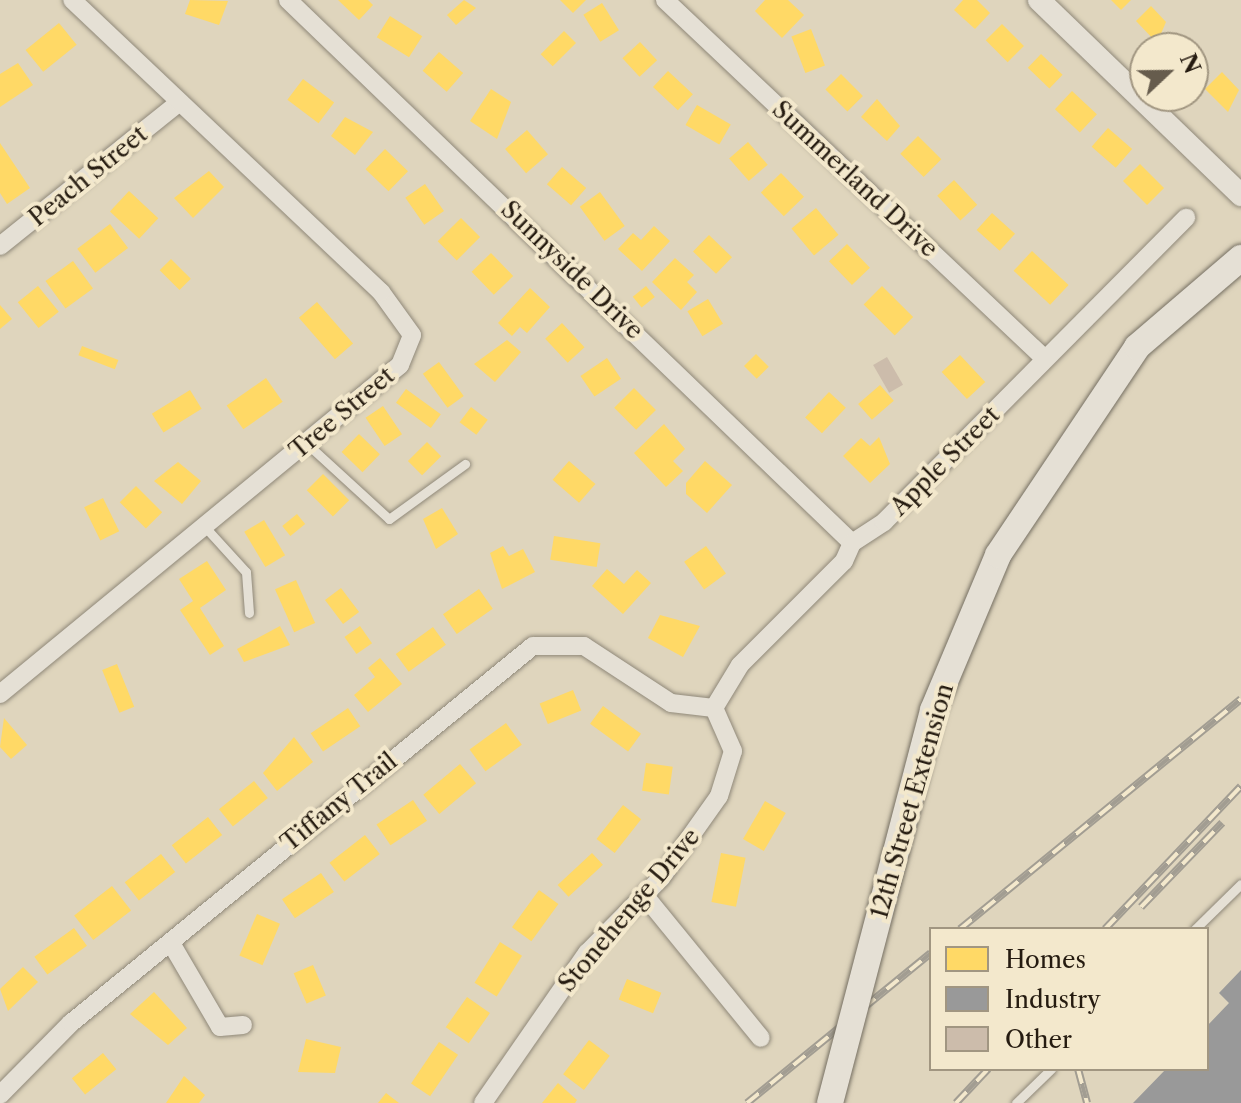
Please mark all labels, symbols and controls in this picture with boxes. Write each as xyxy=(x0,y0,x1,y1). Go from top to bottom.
north arrow xyxy=(1129,32,1209,112)
text: N xyxy=(1174,50,1206,77)
street label: Summerland Drive xyxy=(766,95,944,263)
street label: Peach Street xyxy=(23,120,153,232)
street label: Sunnyside Drive xyxy=(495,195,649,345)
street label: Tree Street xyxy=(284,361,400,465)
street label: Apple Street xyxy=(884,400,1006,522)
street label: 12th Street Extension xyxy=(865,680,959,922)
street label: Tiffany Trail xyxy=(275,746,403,858)
street label: Stonehenge Drive xyxy=(552,823,706,997)
legend xyxy=(929,927,1209,1071)
text: Homes xyxy=(1005,945,1086,974)
text: Industry xyxy=(1005,985,1101,1014)
text: Other xyxy=(1005,1025,1072,1054)

